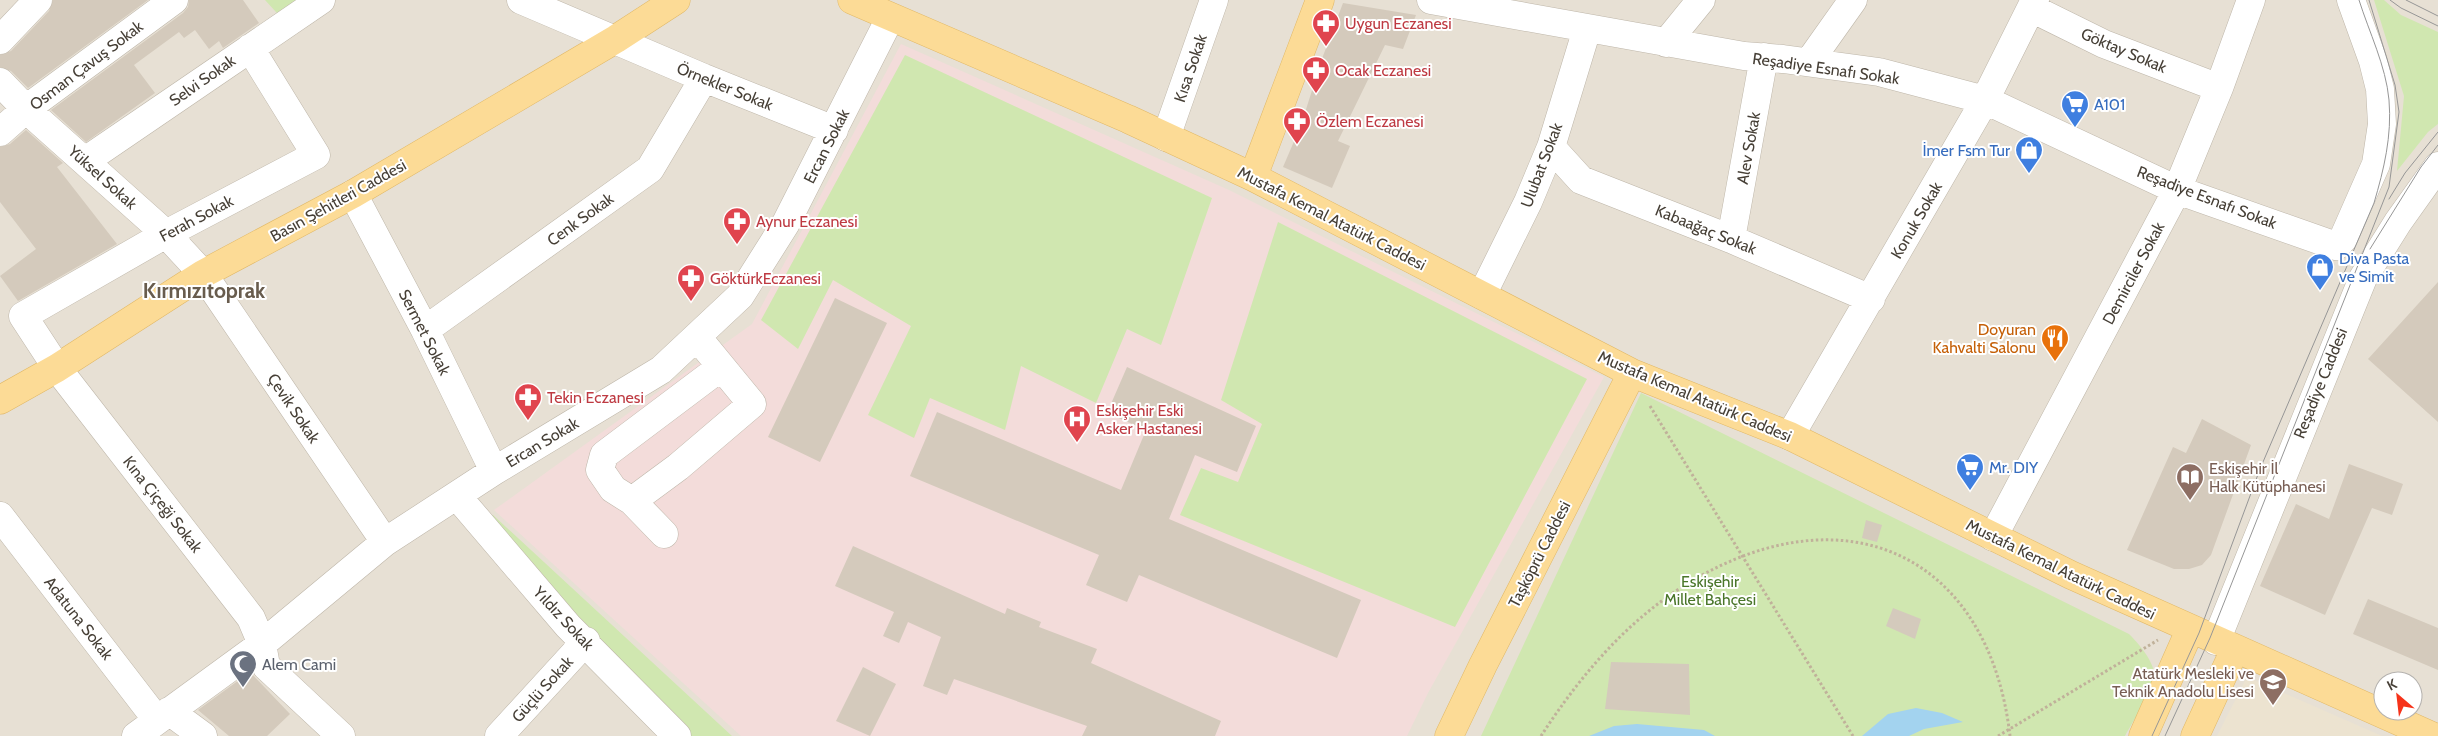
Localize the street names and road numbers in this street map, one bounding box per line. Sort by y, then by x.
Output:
street label: Osman Çavuş Sokak [26,16,147,114]
street label: Göktay Sokak [2078,24,2170,77]
street label: Kısa Sokak [1170,31,1211,105]
street label: Reşadiye Esnafı Sokak [1751,49,1901,88]
street label: Selvi Sokak [166,50,240,110]
street label: Örnekler Sokak [674,59,777,115]
street label: Ercan Sokak [800,105,854,187]
street label: Alev Sokak [1733,110,1764,186]
street label: Ulubat Sokak [1517,119,1567,210]
street label: Yüksel Sokak [64,141,142,214]
street label: Basın Şehitleri Caddesi [267,155,409,246]
street label: Reşadiye Esnafı Sokak [2134,162,2280,233]
street label: Mustafa Kemal Atatürk Caddesi [1235,163,1429,274]
street label: Konuk Sokak [1887,178,1946,262]
street label: Cenk Sokak [543,188,618,250]
street label: Ferah Sokak [156,191,237,246]
street label: Kabaağaç Sokak [1652,201,1760,259]
street label: Demirciler Sokak [2098,218,2169,328]
street label: Sermet Sokak [395,286,455,379]
street label: Reşadiye Caddesi [2290,325,2351,441]
street label: Mustafa Kemal Atatürk Caddesi [1595,347,1794,446]
street label: Çevik Sokak [263,370,324,447]
street label: Ercan Sokak [503,413,583,471]
street label: Kına Çiçeği Sokak [119,452,207,557]
street label: Taşköprü Caddesi [1504,498,1574,611]
street label: Mustafa Kemal Atatürk Caddesi [1963,515,2159,624]
street label: Adatuna Sokak [40,573,117,664]
street label: Yıldız Sokak [529,582,599,655]
street label: Güçlü Sokak [508,652,577,726]

